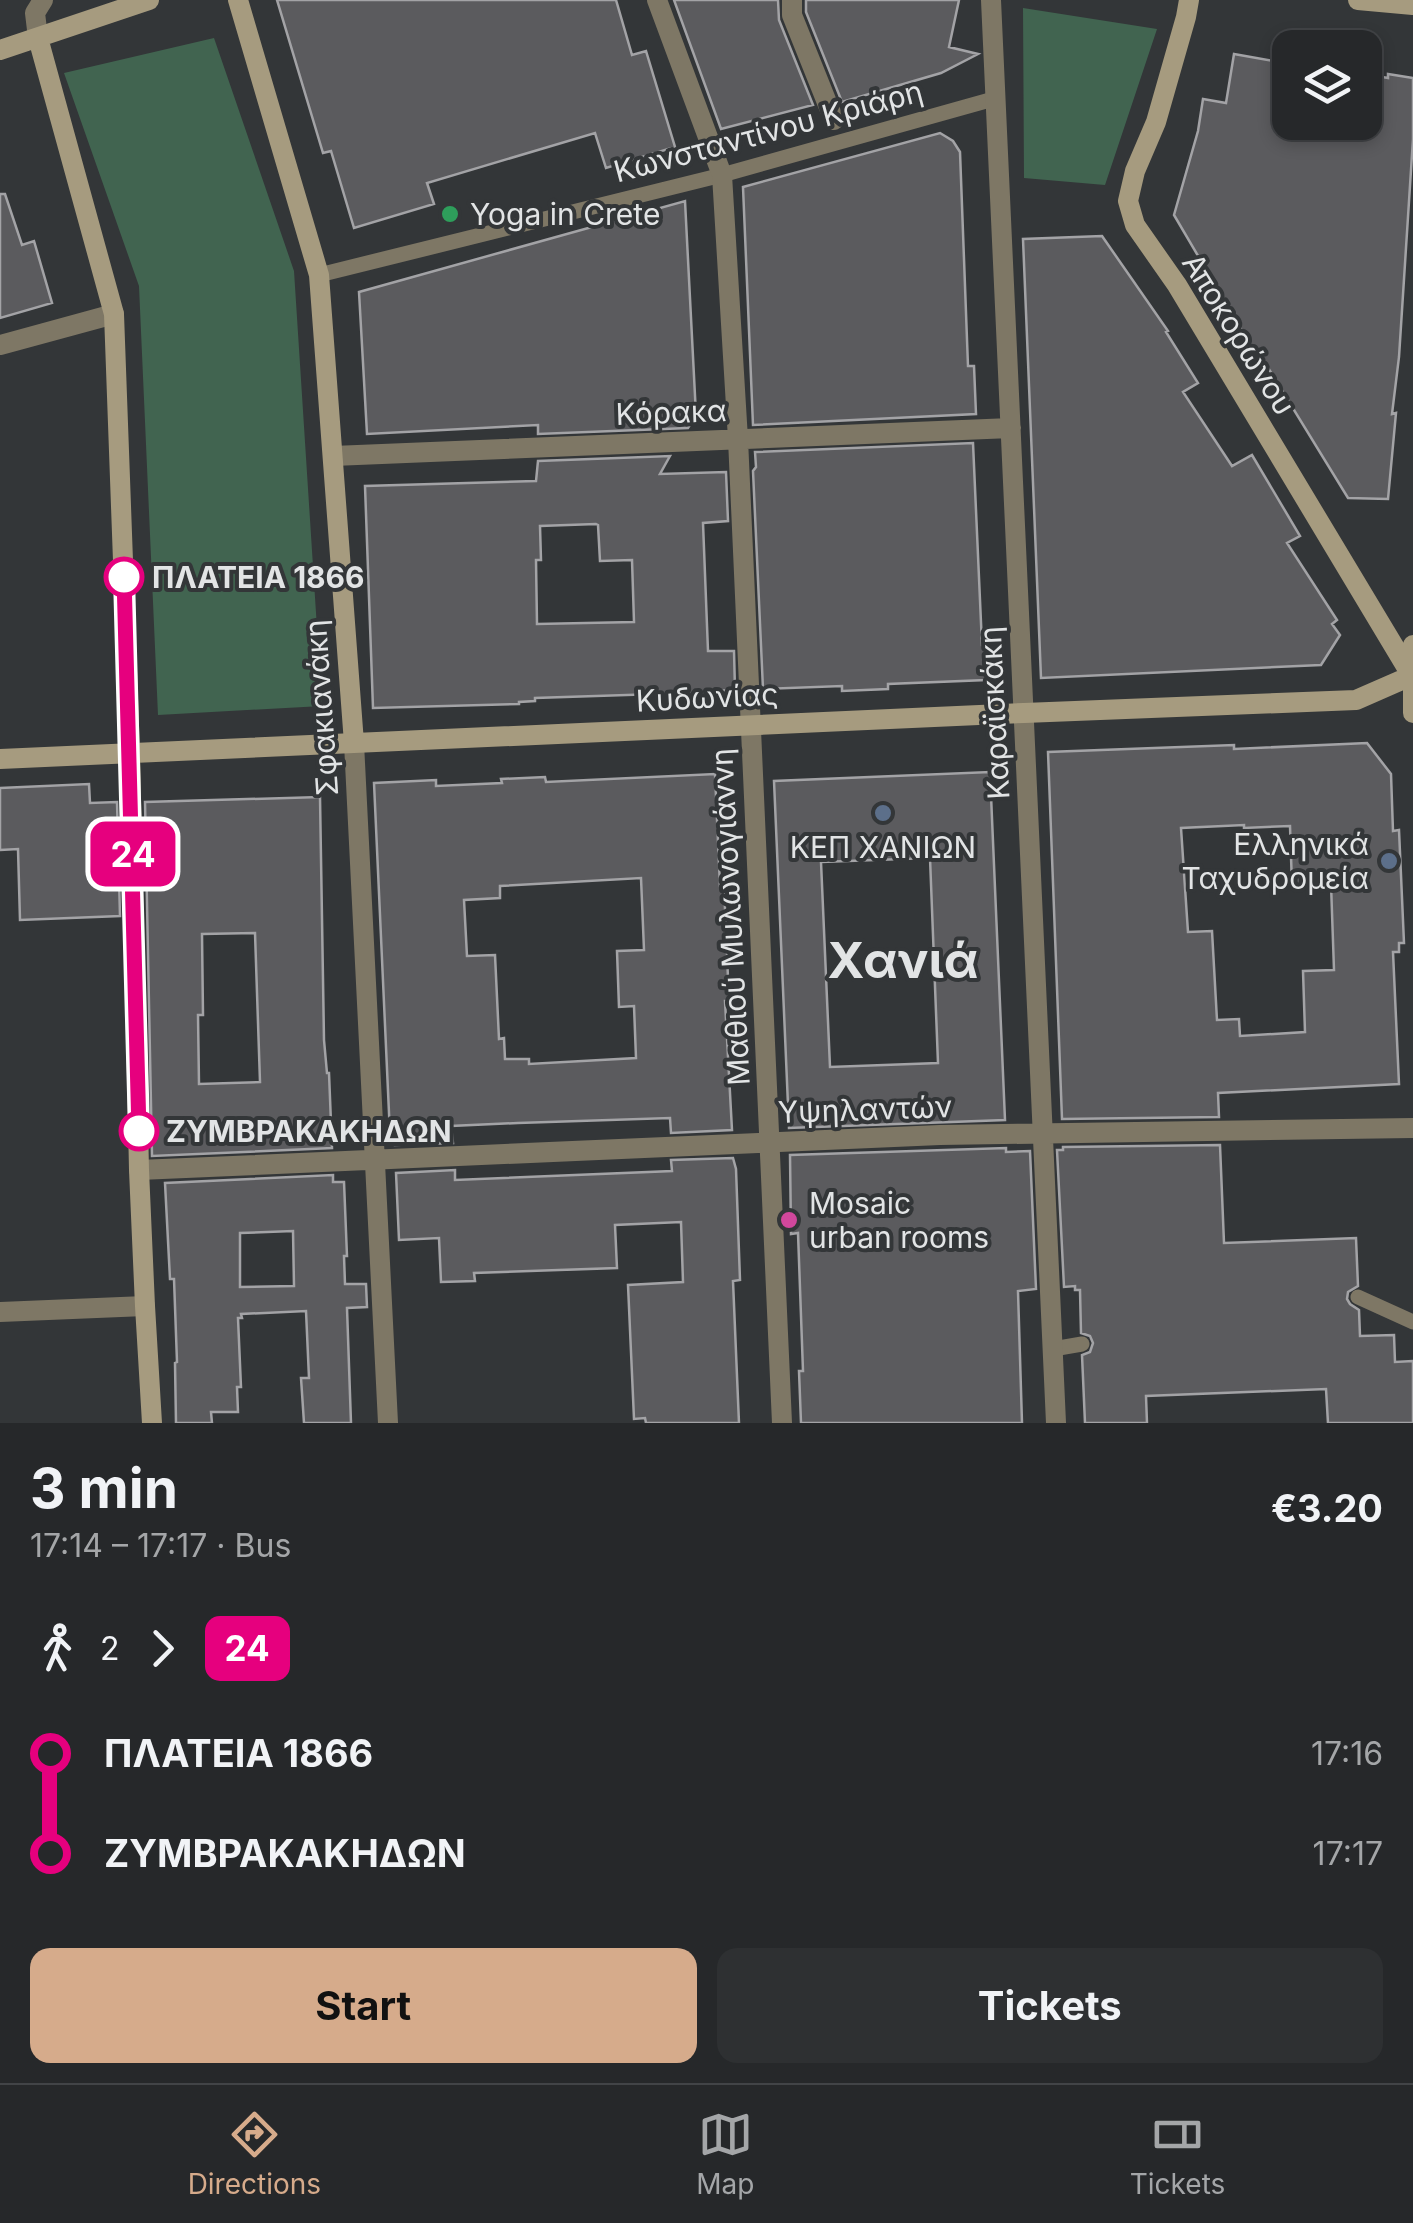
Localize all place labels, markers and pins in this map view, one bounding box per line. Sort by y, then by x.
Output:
place label: Yoga in Crete [470,196,660,232]
marker: Yoga in Crete [439,203,461,225]
marker: ΠΛΑΤΕΙΑ 1866 [105,558,143,596]
place label: ΠΛΑΤΕΙΑ 1866 [152,559,365,595]
marker: ΚΕΠ ΧΑΝΙΩΝ [872,802,894,824]
place label: Ελληνικά Ταχυδρομεία [1182,826,1369,896]
place label: ΚΕΠ ΧΑΝΙΩΝ [790,829,976,865]
marker: Ελληνικά Ταχυδρομεία [1378,850,1400,872]
marker: ΖΥΜΒΡΑΚΑΚΗΔΩΝ [120,1112,158,1150]
place label: ΖΥΜΒΡΑΚΑΚΗΔΩΝ [166,1113,452,1149]
place label: Mosaic urban rooms [809,1185,989,1255]
marker: Mosaic urban rooms [778,1209,800,1231]

